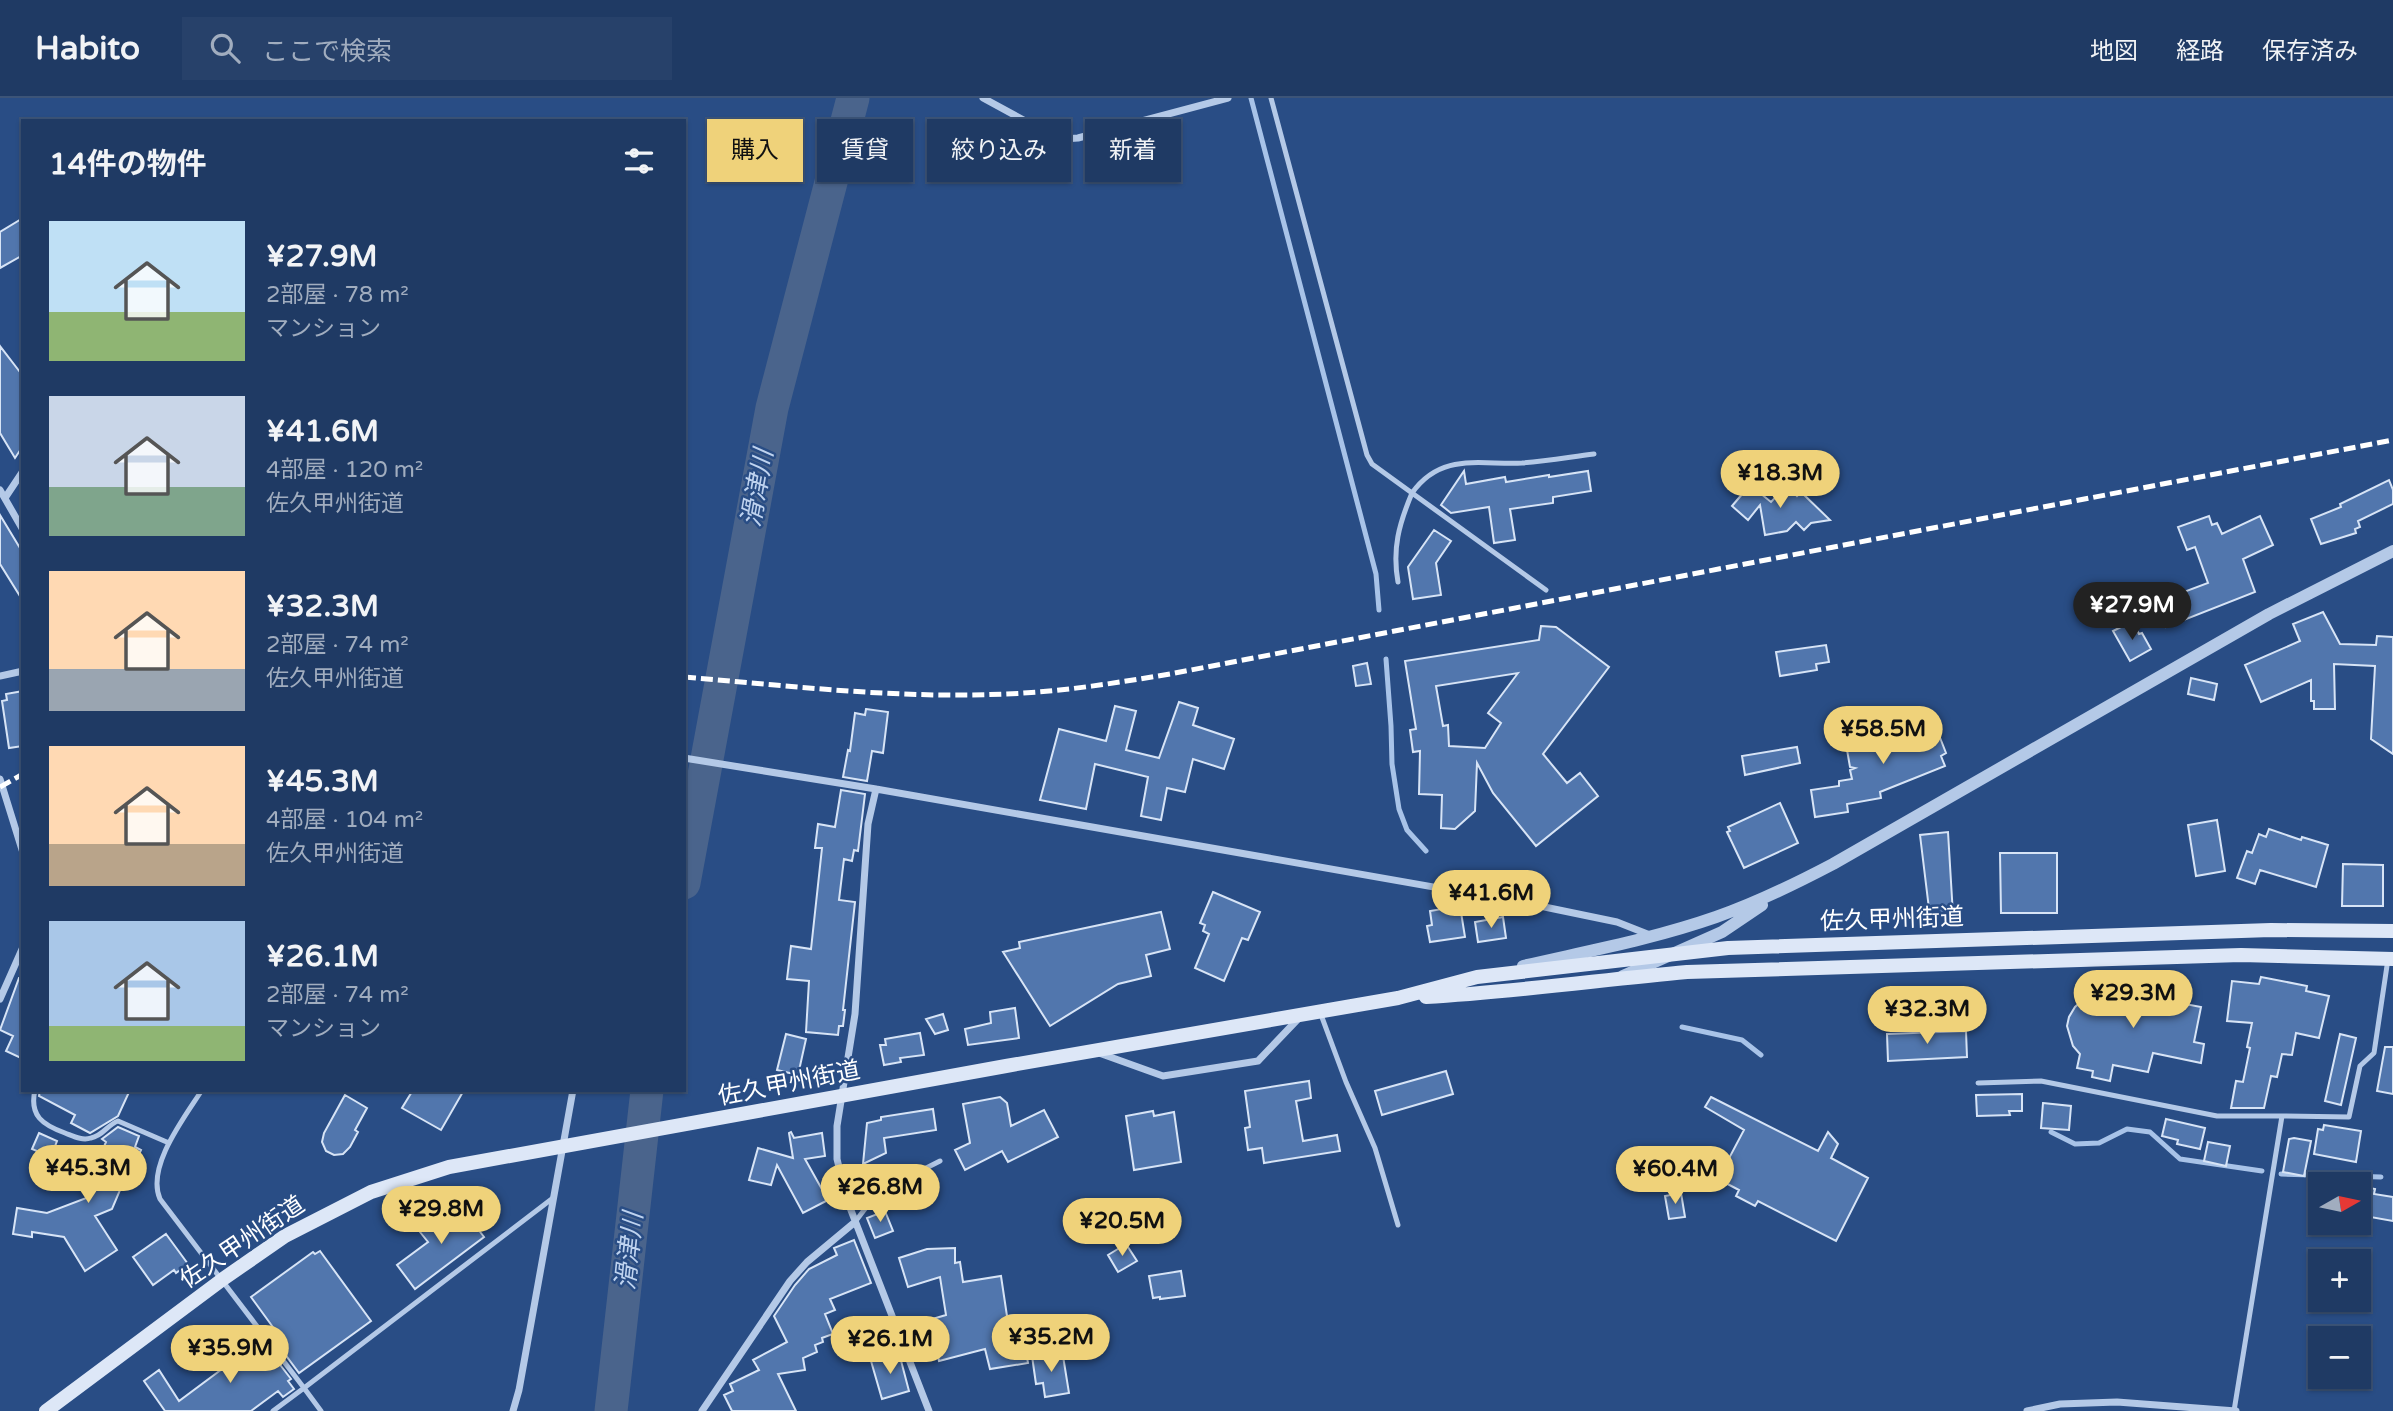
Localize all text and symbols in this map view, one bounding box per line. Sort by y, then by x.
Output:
search box [182,17,672,80]
text: Habito [35,29,140,68]
icon: search [206,29,244,67]
text: ここで検索 [262,36,392,67]
text: 地図 [2090,37,2138,66]
text: 経路 [2176,37,2224,66]
text: 保存済み [2262,37,2358,66]
chip: 購入 [707,119,803,182]
chip: 賃貸 [817,119,913,182]
chip: 絞り込み [927,119,1071,182]
chip: 新着 [1085,119,1181,182]
icon: filters [620,142,658,180]
text: 14件の物件 [49,146,207,183]
text: ¥27.9M [266,238,378,275]
icon: home [105,249,189,333]
text: 2部屋 · 78 m² [266,281,409,309]
text: マンション [266,315,381,343]
text: ¥41.6M [266,413,379,450]
icon: home [105,424,189,508]
water label: 滑津川 [735,444,780,529]
pin: ¥18.3M [1723,450,1837,510]
text: 4部屋 · 120 m² [266,456,423,484]
text: ¥18.3M [1737,459,1823,487]
text: 佐久甲州街道 [266,490,404,518]
pin: ¥27.9M [2075,582,2189,642]
text: ¥32.3M [266,588,379,625]
text: ¥27.9M [2089,591,2175,619]
icon: home [105,599,189,683]
text: 2部屋 · 74 m² [266,631,409,659]
text: 佐久甲州街道 [266,665,404,693]
pin: ¥58.5M [1826,706,1940,766]
text: ¥58.5M [1840,715,1926,743]
text: ¥45.3M [266,763,379,800]
icon: home [105,774,189,858]
text: 4部屋 · 104 m² [266,806,423,834]
text: 佐久甲州街道 [266,840,404,868]
pin: ¥41.6M [1434,870,1548,930]
text: ¥41.6M [1448,879,1534,907]
street label: 佐久甲州街道 [1820,902,1964,937]
text: ¥26.1M [266,938,379,975]
icon: home [105,949,189,1033]
pin: ¥29.3M [2076,970,2190,1030]
text: ¥29.3M [2090,979,2176,1007]
text: 2部屋 · 74 m² [266,981,409,1009]
pin: ¥32.3M [1870,986,1984,1046]
text: ¥32.3M [1884,995,1970,1023]
text: マンション [266,1015,381,1043]
street label: 佐久甲州街道 [716,1056,863,1111]
pin: ¥45.3M [31,1146,145,1205]
pin: ¥60.4M [1618,1146,1732,1206]
text: ¥45.3M [45,1154,131,1182]
text: ¥60.4M [1632,1155,1718,1183]
pin: ¥26.8M [823,1164,937,1224]
north arrow [2308,1172,2371,1236]
map controls [2308,1172,2371,1389]
text: ¥26.8M [837,1173,923,1201]
pin: ¥29.8M [384,1186,498,1246]
street label: 佐久甲州街道 [174,1190,310,1295]
text: ¥29.8M [398,1195,484,1223]
pin: ¥20.5M [1065,1198,1179,1258]
text: ¥20.5M [1079,1207,1165,1235]
water label: 滑津川 [610,1208,649,1291]
button: + [2308,1249,2371,1312]
pin: ¥35.2M [994,1314,1108,1374]
pin: ¥26.1M [833,1316,947,1376]
text: ¥35.2M [1008,1323,1094,1351]
text: ¥26.1M [847,1325,933,1353]
pin: ¥35.9M [173,1326,287,1385]
button: − [2308,1326,2371,1389]
text: ¥35.9M [187,1334,273,1362]

